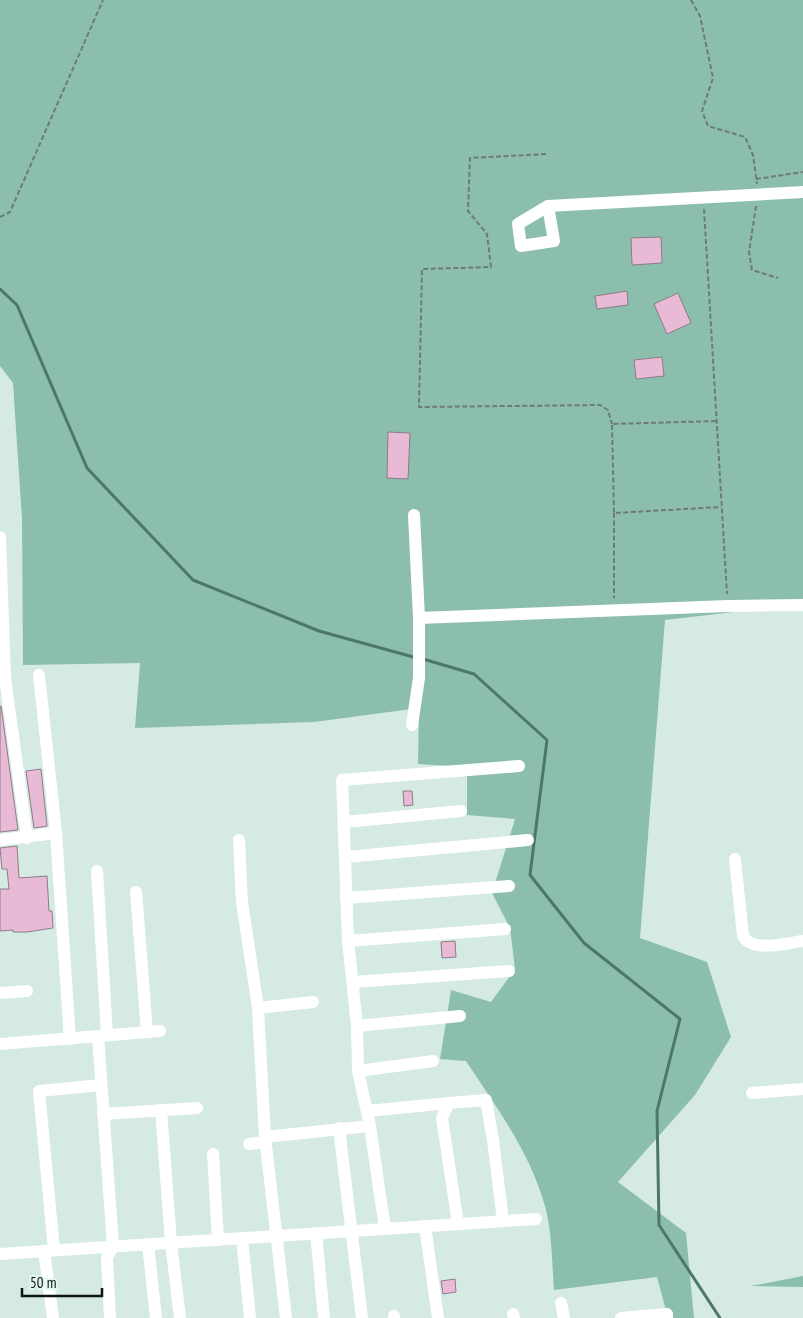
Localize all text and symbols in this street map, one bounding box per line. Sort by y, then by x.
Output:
scale bar [22,1266,102,1298]
text: 50 m [30,1273,56,1292]

